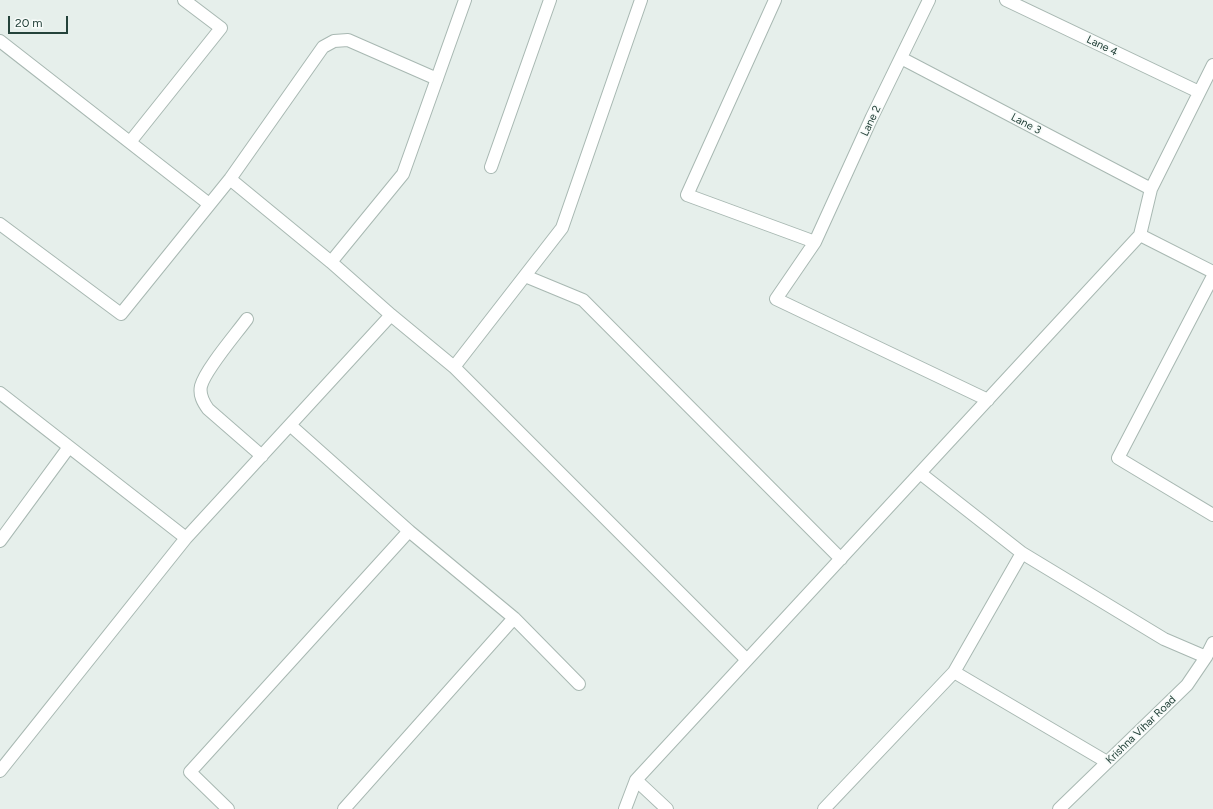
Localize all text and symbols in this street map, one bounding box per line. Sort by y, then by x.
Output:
scale bar [10,8,70,34]
text: 20 m [15,16,43,30]
street label: Lane 4 [1084,33,1120,59]
street label: Lane 2 [858,104,884,138]
street label: Lane 3 [1009,111,1043,137]
street label: Krishna Vihar Road [1103,693,1179,767]

